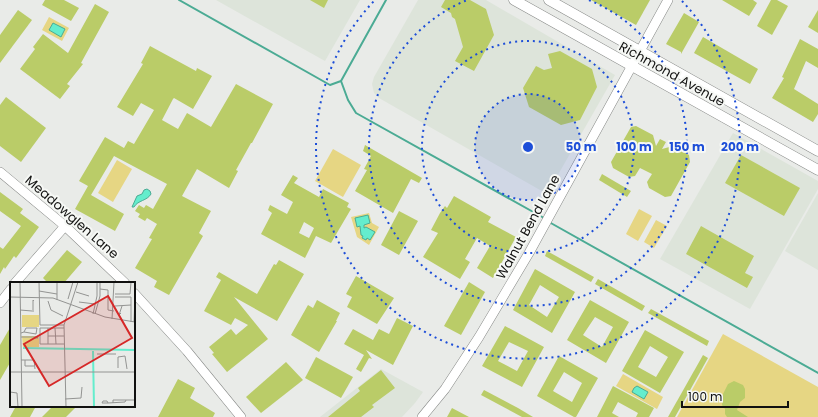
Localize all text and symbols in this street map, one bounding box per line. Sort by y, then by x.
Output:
street label: Richmond Avenue [616,37,728,111]
text: 50 m [566,138,597,155]
text: 100 m [616,138,652,155]
text: 150 m [669,138,705,155]
text: 200 m [721,138,759,155]
centre of rings [521,140,535,154]
street label: Meadowglen Lane [21,171,123,263]
street label: Walnut Bend Lane [491,171,565,283]
inset map [10,282,135,407]
scale bar [682,383,788,409]
text: 100 m [688,388,722,405]

